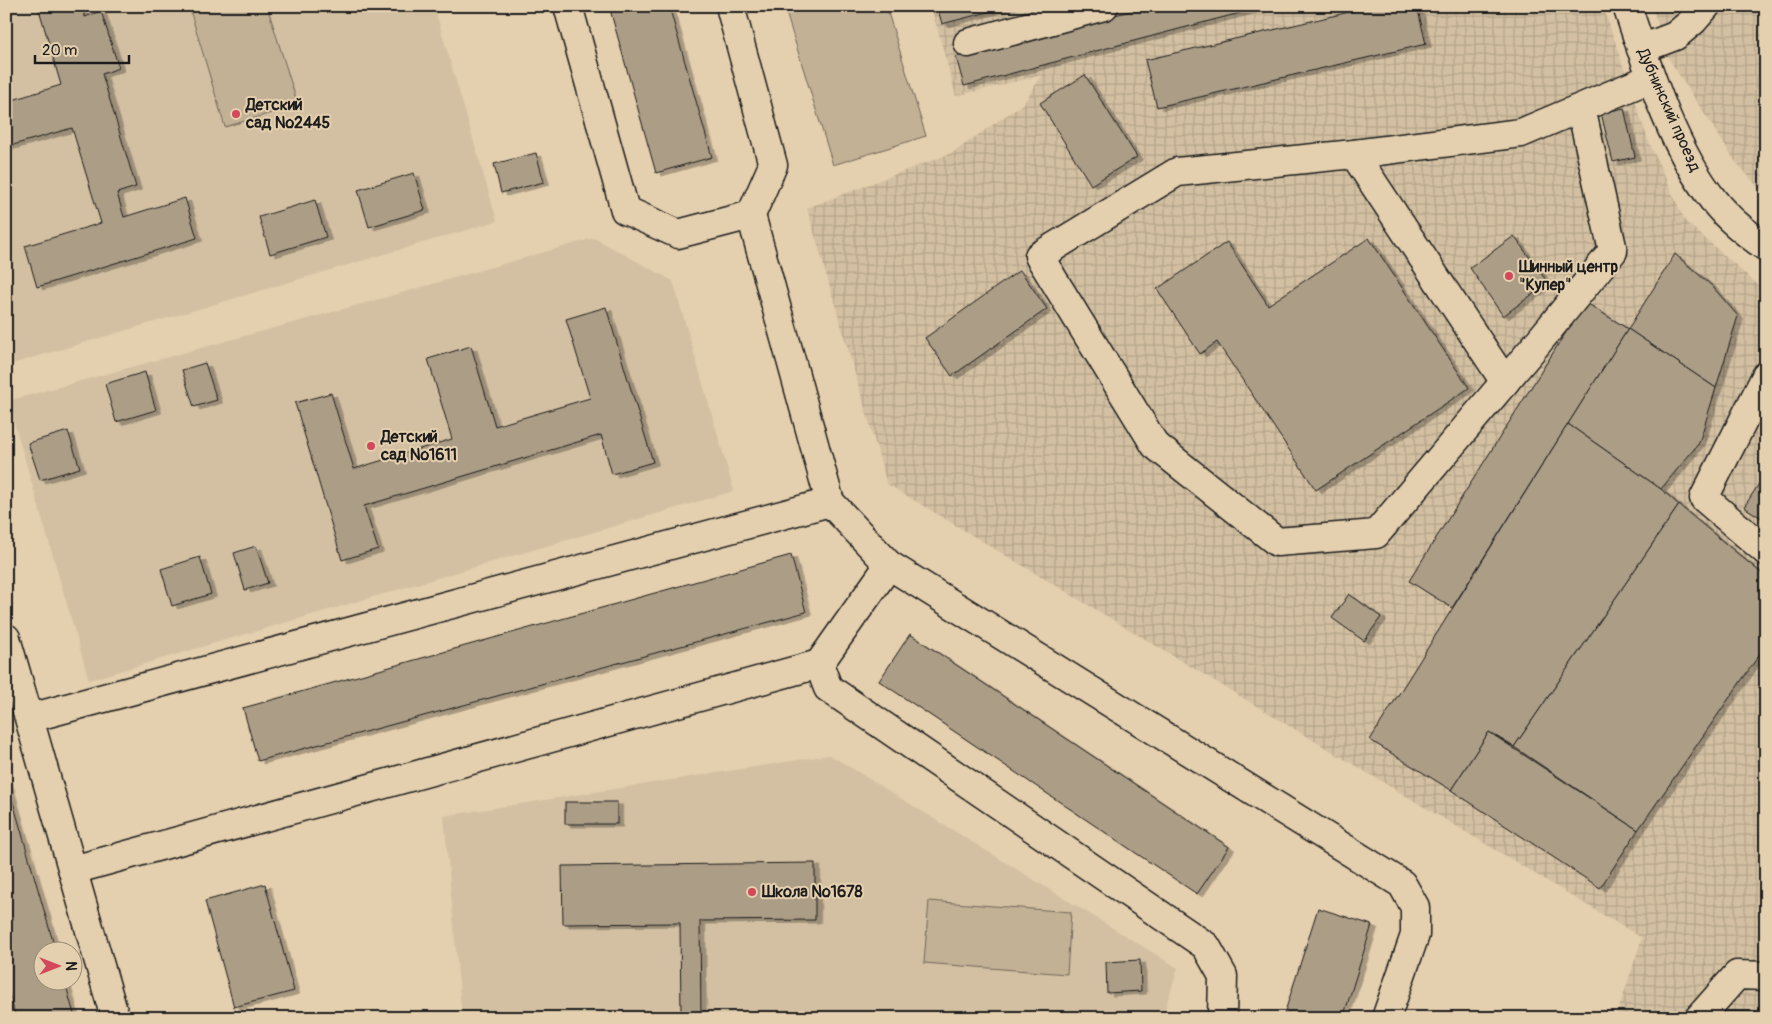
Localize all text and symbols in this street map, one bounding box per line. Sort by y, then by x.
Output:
scale bar [35,32,129,64]
text: 20 m [42,41,77,60]
street label: Дубнинский проезд [1632,44,1705,175]
place label: Детский сад №2445 [245,95,331,133]
marker: Детский сад №2445 [230,108,242,120]
place label: Шинный центр "Купер" [1518,257,1619,295]
marker: Шинный центр "Купер" [1503,270,1515,282]
place label: Детский сад №1611 [380,427,457,465]
marker: Детский сад №1611 [365,440,377,452]
place label: Школа №1678 [761,882,863,902]
marker: Школа №1678 [746,886,758,898]
north arrow [32,942,82,992]
text: N [62,961,79,971]

